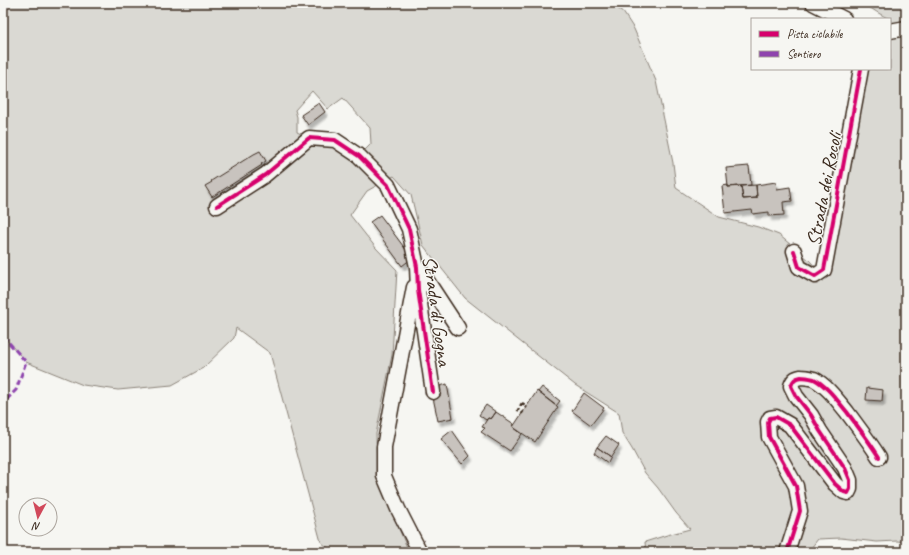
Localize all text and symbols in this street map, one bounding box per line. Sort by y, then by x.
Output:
legend [751,18,891,70]
text: Pista ciclabile [787,26,843,42]
text: Sentiero [787,46,821,62]
street label: Strada dei Rocoli [801,128,848,248]
street label: Strada di Gogna [417,254,457,370]
north arrow [18,497,58,537]
text: N [30,519,41,534]

